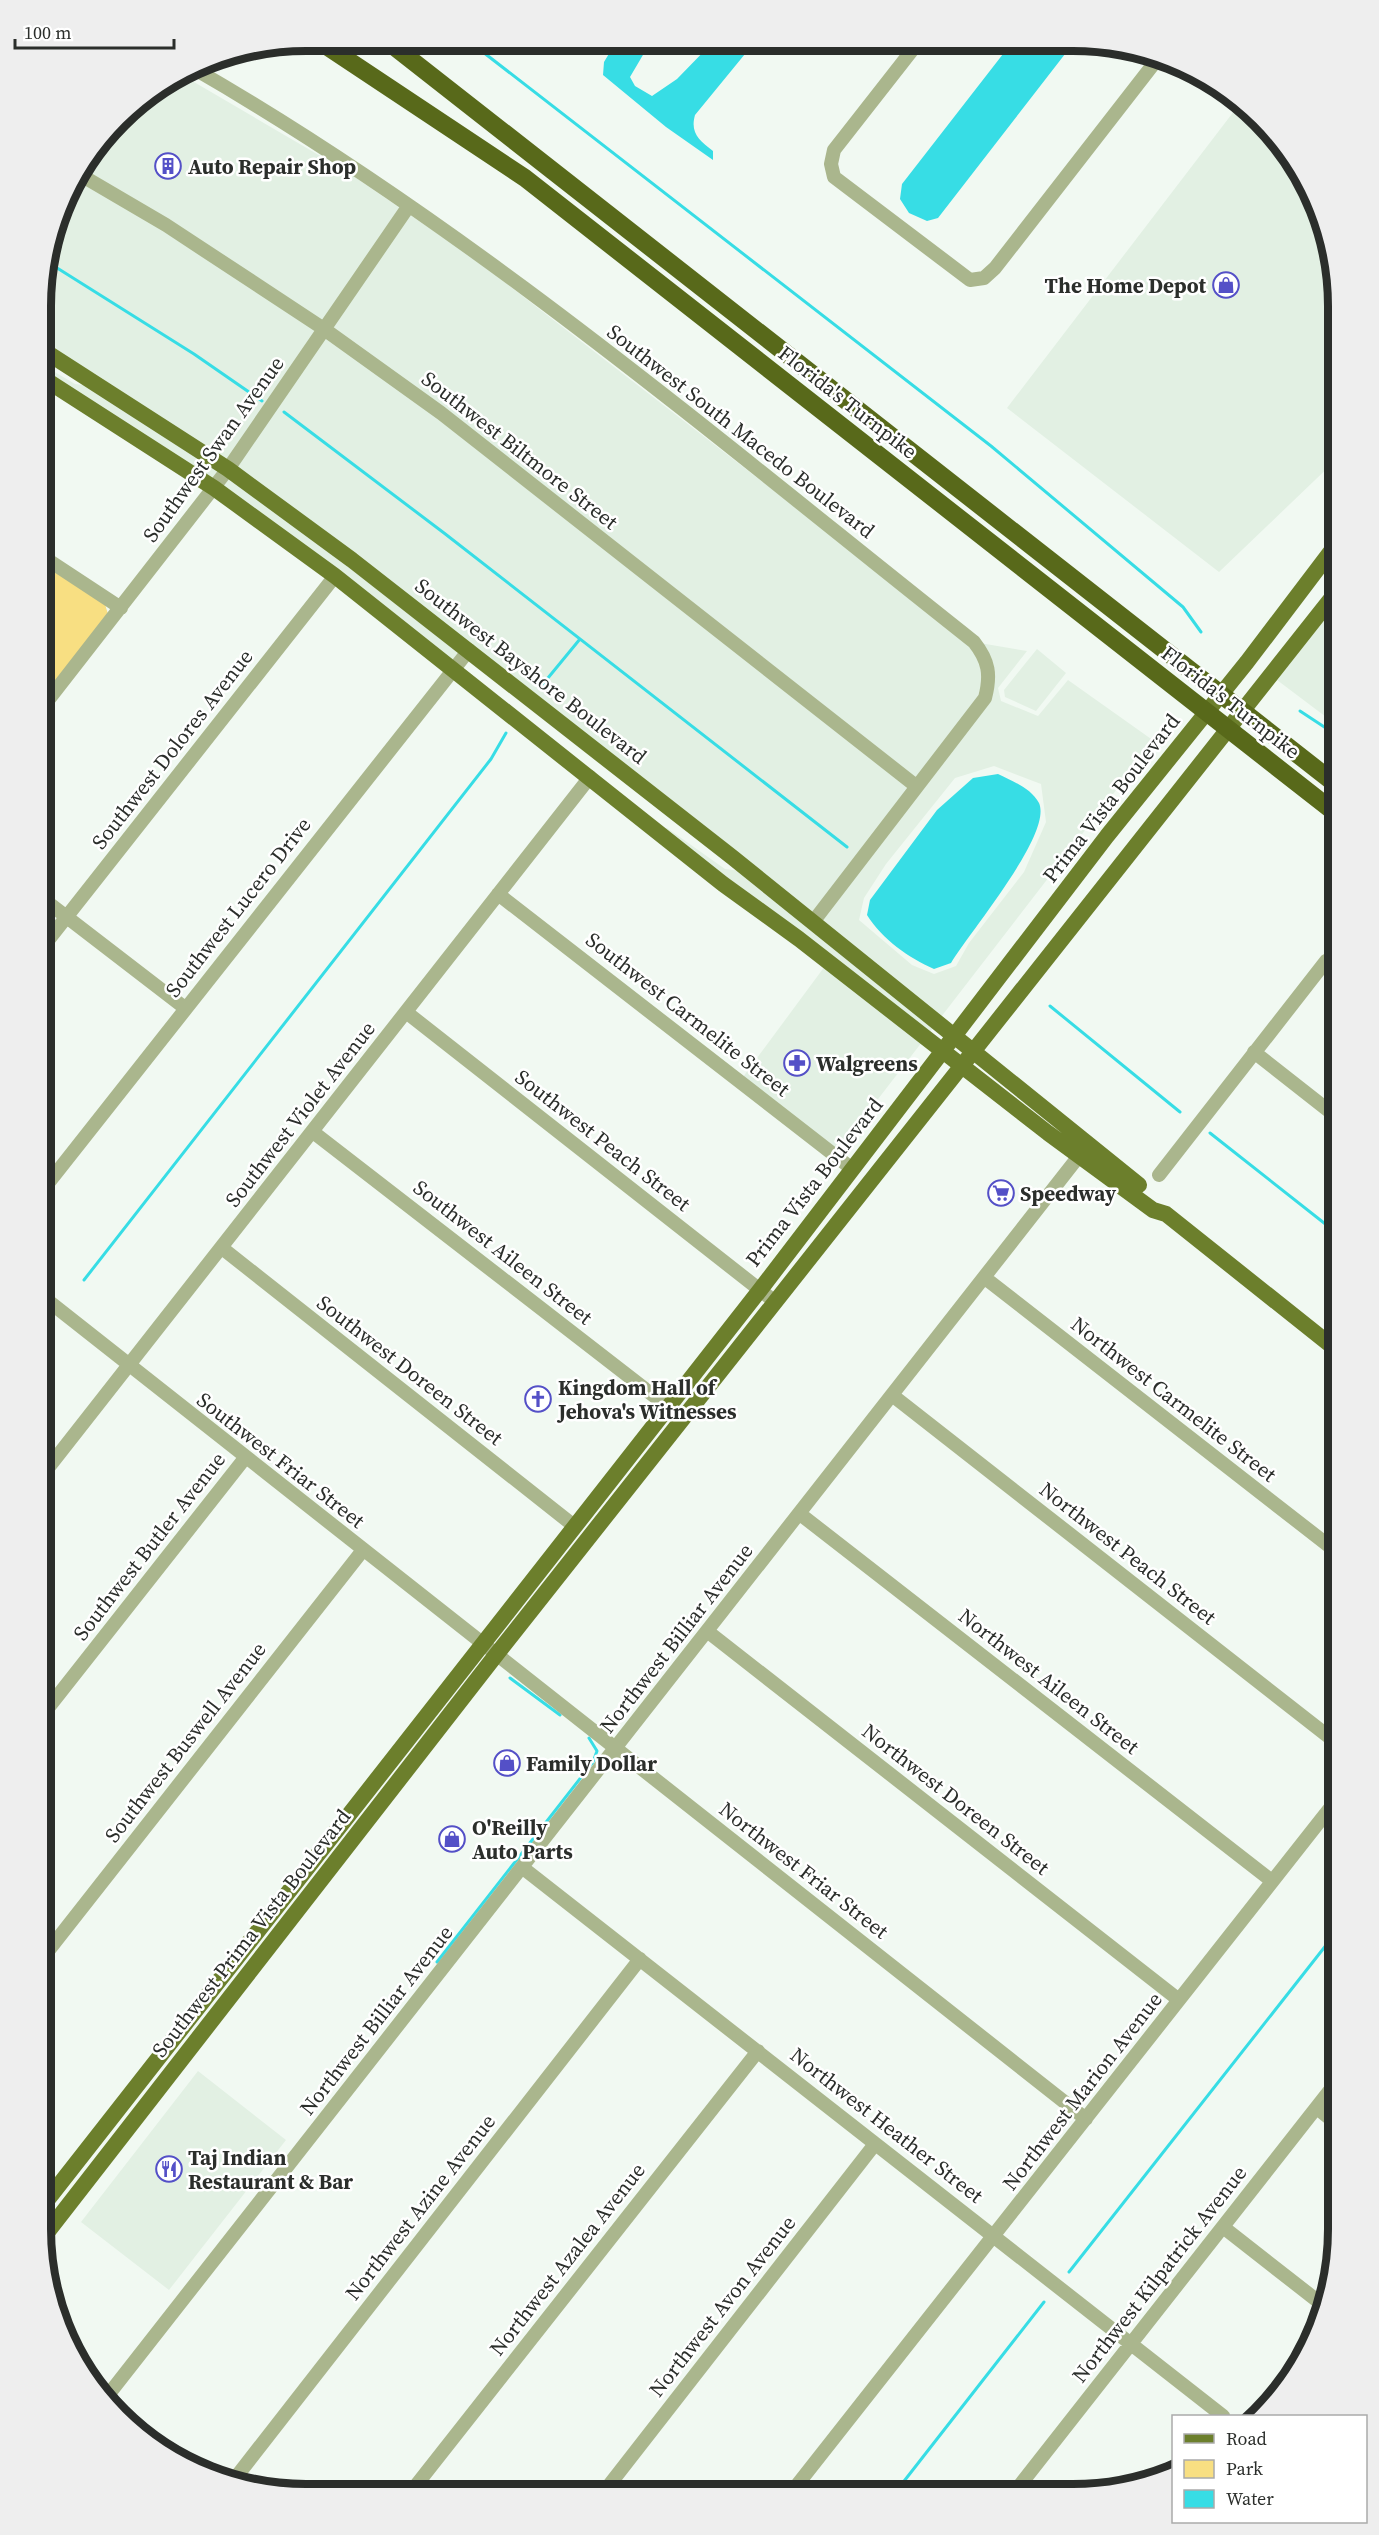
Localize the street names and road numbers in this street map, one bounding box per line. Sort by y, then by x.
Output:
street label: Southwest South Macedo Boulevard [601,317,881,545]
street label: Florida's Turnpike [772,339,924,465]
street label: Southwest Swan Avenue [136,350,290,548]
street label: Southwest Biltmore Street [416,364,624,536]
street label: Southwest Bayshore Boulevard [409,571,653,771]
street label: Florida's Turnpike [1155,639,1307,765]
street label: Southwest Dolores Avenue [85,643,259,855]
street label: Prima Vista Boulevard [1036,707,1186,889]
street label: Southwest Lucero Drive [159,811,317,1003]
street label: Southwest Carmelite Street [580,925,796,1103]
street label: Southwest Violet Avenue [218,1015,382,1213]
street label: Southwest Peach Street [509,1062,697,1218]
street label: Prima Vista Boulevard [739,1091,889,1273]
street label: Southwest Aileen Street [407,1173,599,1331]
street label: Southwest Doreen Street [311,1288,509,1452]
street label: Northwest Carmelite Street [1065,1310,1283,1489]
street label: Southwest Friar Street [191,1385,371,1535]
street label: Southwest Butler Avenue [66,1446,232,1646]
street label: Northwest Peach Street [1034,1475,1223,1631]
street label: Northwest Billiar Avenue [593,1537,759,1739]
street label: Northwest Aileen Street [953,1601,1145,1761]
street label: Southwest Buswell Avenue [98,1636,272,1848]
street label: Northwest Doreen Street [856,1717,1056,1881]
street label: Northwest Friar Street [713,1795,895,1945]
street label: Southwest Prima Vista Boulevard [145,1803,357,2063]
street label: Northwest Billiar Avenue [293,1919,459,2121]
street label: Northwest Marion Avenue [995,1986,1169,2196]
street label: Northwest Heather Street [784,2040,990,2210]
street label: Northwest Azine Avenue [338,2108,502,2306]
street label: Northwest Azalea Avenue [482,2157,652,2361]
street label: Northwest Kilpatrick Avenue [1065,2159,1253,2389]
street label: Northwest Avon Avenue [642,2209,802,2403]

